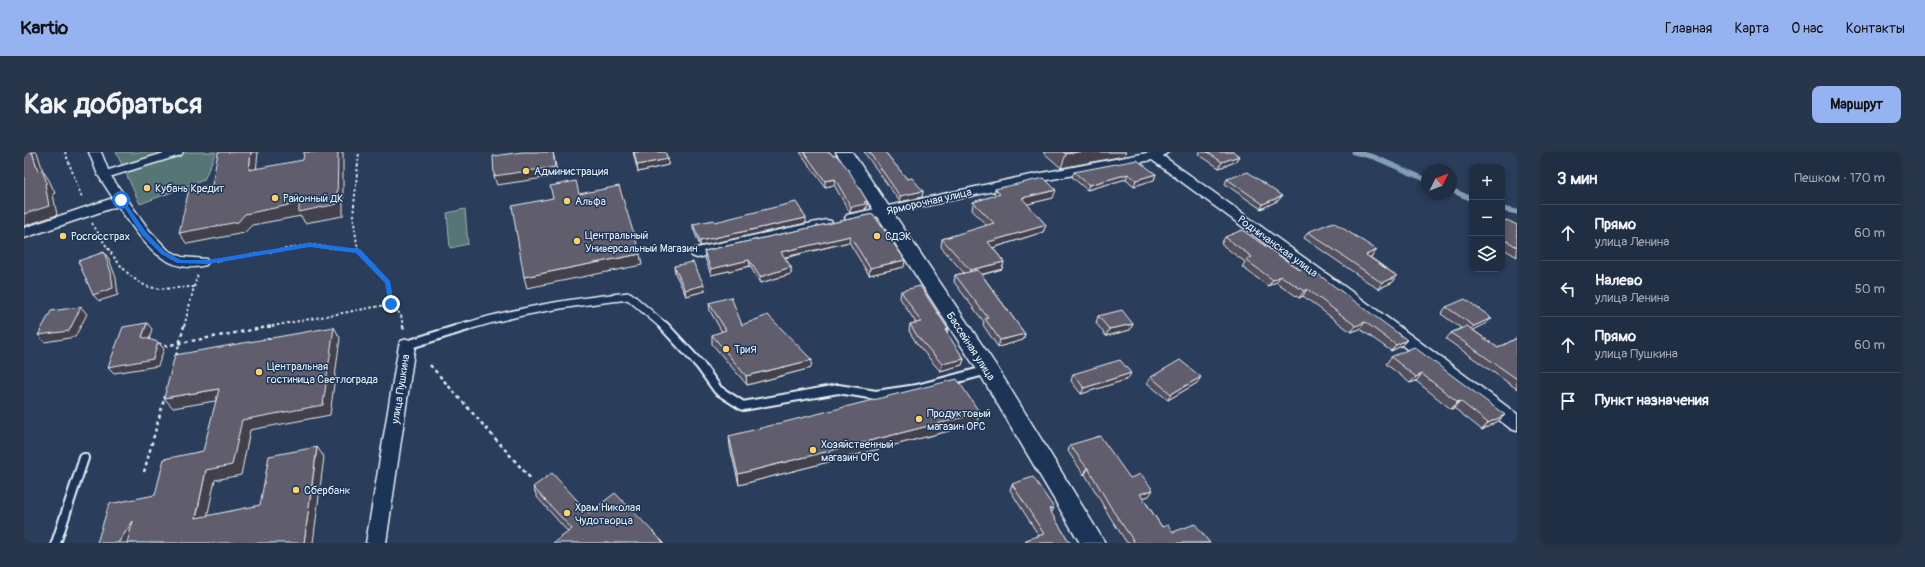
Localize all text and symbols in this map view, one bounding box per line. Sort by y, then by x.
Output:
text: Kartio [20,16,68,40]
text: Главная [1665,20,1712,37]
text: Карта [1734,20,1769,37]
text: О нас [1791,20,1824,37]
text: Контакты [1846,20,1905,37]
button: Маршрут [1812,86,1901,123]
text: Как добраться [24,87,202,122]
north arrow [1421,164,1457,200]
map controls [1469,164,1505,272]
button: + [1469,164,1505,200]
place label: Администрация [534,165,608,178]
marker: Администрация [521,166,531,176]
text: 3 мин [1557,168,1597,189]
text: Пешком · 170 m [1794,170,1885,186]
place label: Кубань Кредит [155,182,225,195]
marker: Кубань Кредит [142,183,152,193]
street label: Ярморочная улица [885,185,973,218]
route start [112,191,130,209]
place label: Районный ДК [283,192,343,205]
marker: Районный ДК [270,193,280,203]
place label: Альфа [575,195,606,208]
marker: Альфа [562,196,572,206]
button: − [1469,200,1505,236]
street label: Родничанская улица [1235,213,1320,280]
text: Прямо [1595,215,1636,234]
icon: ahead [1557,222,1579,244]
text: 60 m [1854,225,1885,241]
place label: Центральный Универсальный Магазин [585,229,697,255]
place label: Росгосстрах [71,230,130,243]
place label: СДЭК [885,230,911,243]
marker: Росгосстрах [58,231,68,241]
marker: СДЭК [872,231,882,241]
text: улица Ленина [1595,234,1669,250]
marker: Центральный Универсальный Магазин [572,236,582,246]
button: layers [1469,236,1505,272]
text: Налево [1595,271,1642,290]
icon: left [1557,278,1579,300]
text: 50 m [1855,281,1885,297]
text: улица Ленина [1595,290,1669,306]
route end [382,295,400,313]
street label: Бассейная улица [944,310,998,383]
text: Прямо [1595,327,1636,346]
icon: ahead [1557,334,1579,356]
text: 60 m [1854,337,1885,353]
place label: ТриЯ [734,343,757,356]
marker: ТриЯ [721,344,731,354]
text: улица Пушкина [1595,346,1678,362]
street label: улица Пушкина [388,353,412,426]
place label: Центральная гостиница Светлограда [267,360,378,386]
marker: Центральная гостиница Светлограда [254,367,264,377]
icon: arrive [1557,390,1579,412]
text: Пункт назначения [1595,391,1709,410]
place label: Продуктовый магазин ОРС [927,407,991,433]
marker: Продуктовый магазин ОРС [914,414,924,424]
place label: Хозяйственный магазин ОРС [821,438,894,464]
marker: Хозяйственный магазин ОРС [808,445,818,455]
place label: Сбербанк [304,484,351,497]
marker: Сбербанк [291,485,301,495]
place label: Храм Николая Чудотворца [575,501,640,527]
marker: Храм Николая Чудотворца [562,508,572,518]

